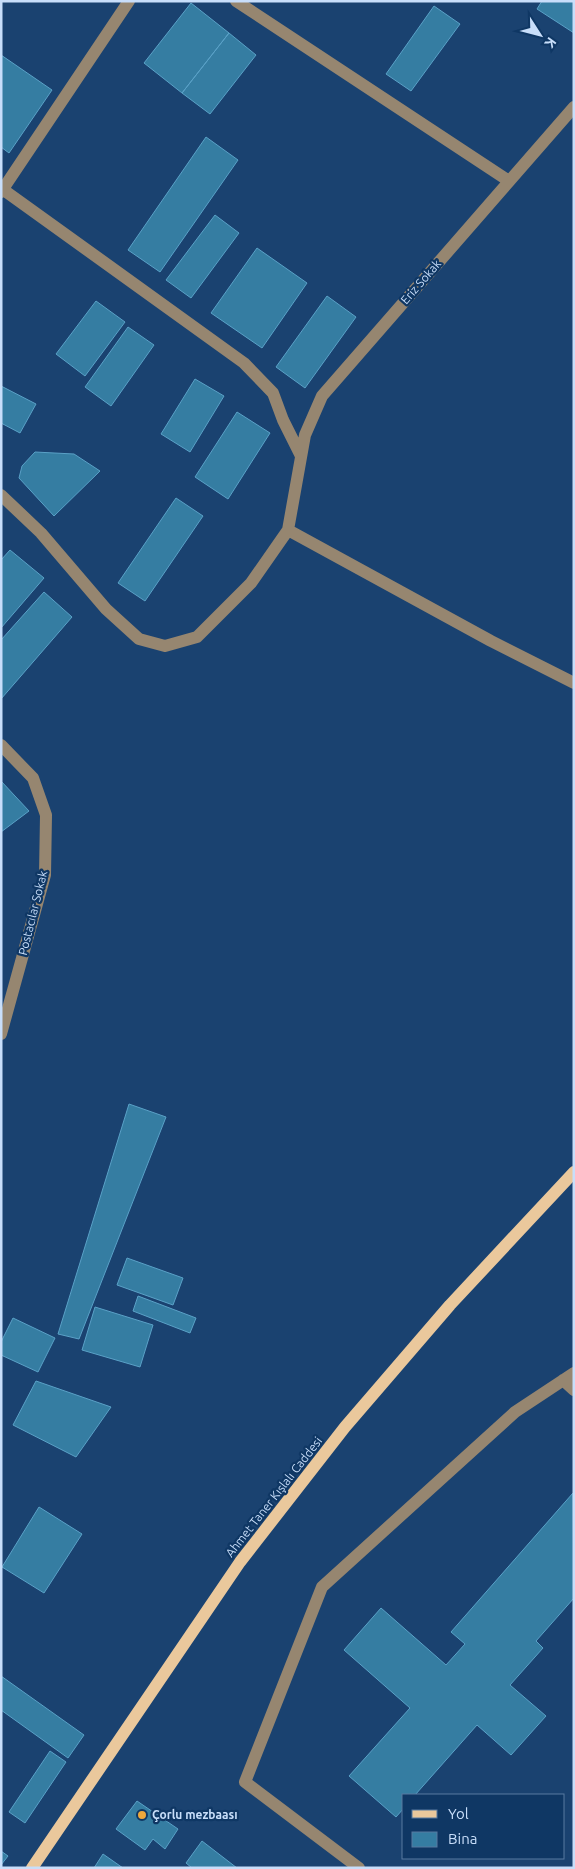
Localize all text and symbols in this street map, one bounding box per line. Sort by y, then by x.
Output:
north arrow [515,10,565,60]
text: K [541,34,560,52]
street label: Eriz Sokak [398,257,443,306]
street label: Postacılar Sokak [16,869,49,957]
street label: Ahmet Taner Kışlalı Caddesi [223,1434,324,1559]
legend [402,1794,565,1859]
text: Yol [448,1805,469,1822]
place label: Çorlu mezbaası [152,1808,238,1823]
marker: Çorlu mezbaası [136,1809,148,1821]
text: Bina [448,1830,477,1847]

